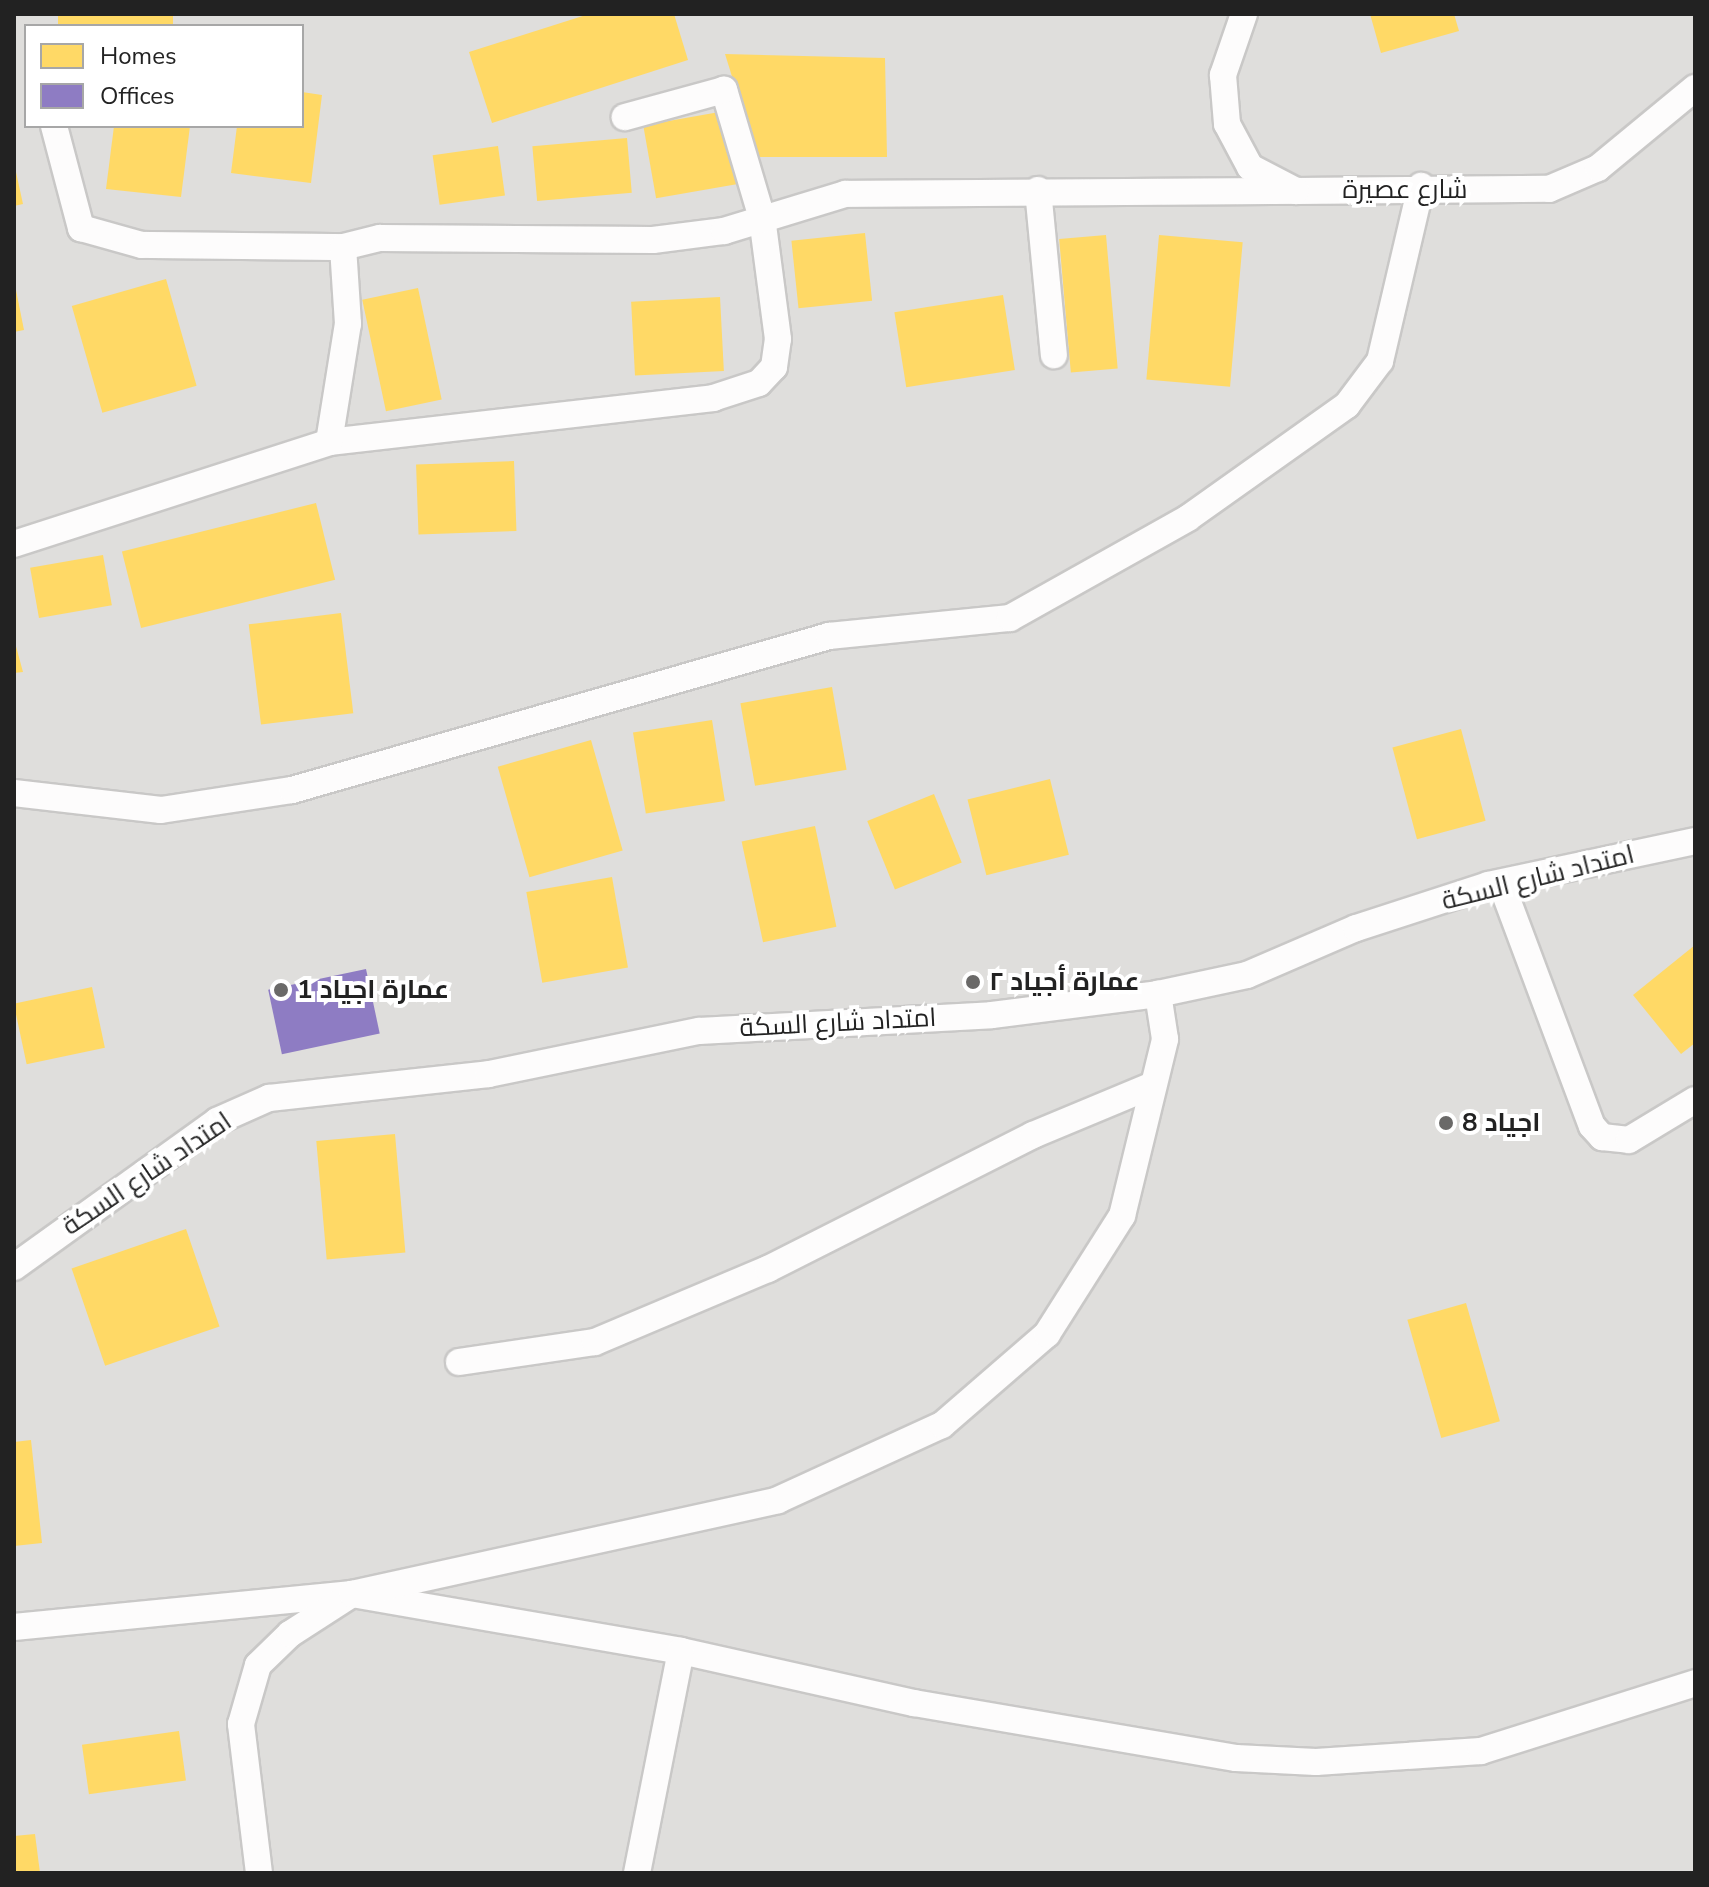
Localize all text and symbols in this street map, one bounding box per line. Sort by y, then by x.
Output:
legend [24,24,304,128]
text: Homes [100,40,176,72]
text: Offices [100,80,175,112]
street label: شارع عصيرة [1342,174,1468,206]
street label: امتداد شارع السكة [1439,839,1637,917]
place label: عمارة أجياد ٢ [989,966,1140,998]
marker: عمارة أجياد ٢ [964,973,982,991]
place label: عمارة اجياد 1 [297,974,449,1006]
marker: عمارة اجياد 1 [272,981,290,999]
street label: امتداد شارع السكة [739,1002,937,1044]
street label: امتداد شارع السكة [57,1106,237,1242]
place label: اجياد 8 [1462,1107,1540,1139]
marker: اجياد 8 [1437,1114,1455,1132]

